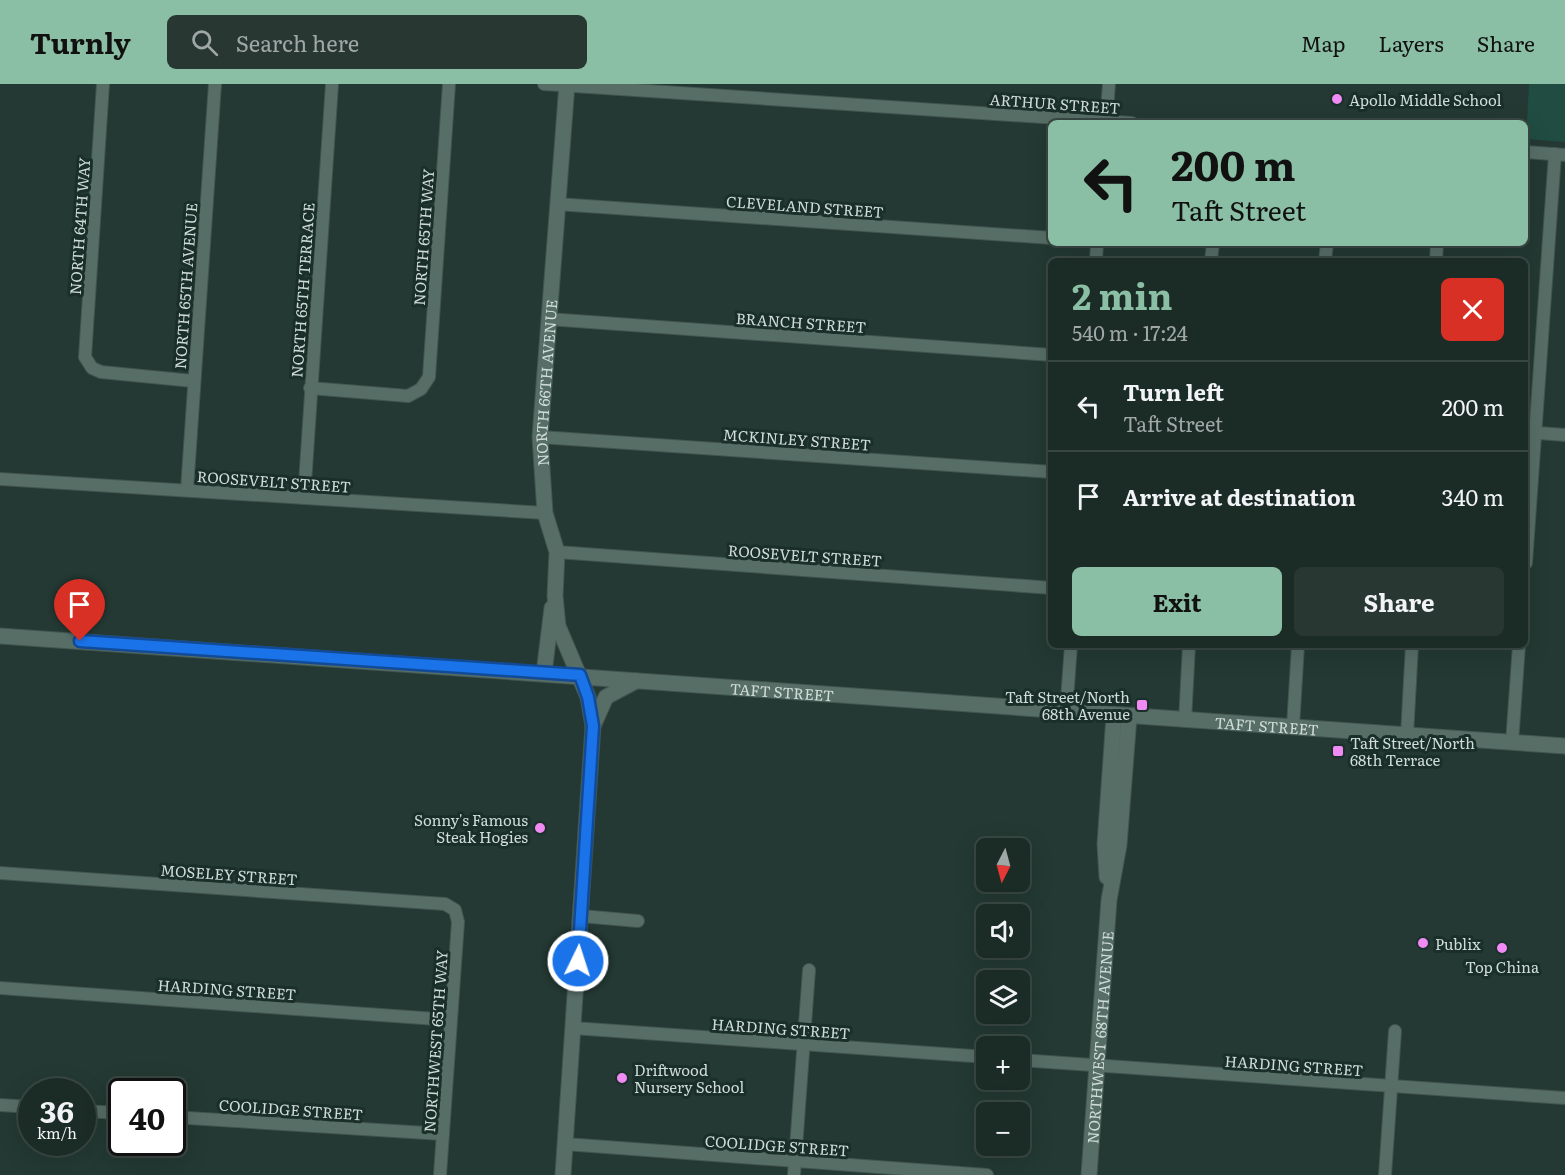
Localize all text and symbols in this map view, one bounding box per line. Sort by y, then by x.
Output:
search box [167,15,587,69]
text: Turnly [30,21,131,63]
icon: search [188,26,221,59]
text: Search here [236,26,359,59]
text: Map [1301,27,1346,58]
text: Layers [1379,27,1444,58]
text: Share [1477,27,1535,58]
street label: ARTHUR STREET [989,87,1121,119]
place label: Apollo Middle School [1349,88,1502,111]
marker: Apollo Middle School [1330,92,1344,106]
text: 200 m [1171,132,1296,194]
icon: left [1072,144,1150,222]
street label: NORTH 64TH WAY [63,156,95,296]
street label: NORTH 65TH WAY [407,167,439,306]
street label: CLEVELAND STREET [725,189,885,223]
text: Taft Street [1171,189,1306,229]
street label: NORTH 65TH AVENUE [168,202,202,370]
street label: NORTH 65TH TERRACE [284,202,320,378]
text: 2 min [1072,268,1173,321]
button: close [1441,278,1504,341]
street label: NORTH 66TH AVENUE [528,299,562,467]
street label: BRANCH STREET [735,306,867,338]
text: 540 m · 17:24 [1072,317,1188,347]
text: Turn left [1123,375,1224,408]
icon: left [1072,390,1105,423]
text: 200 m [1442,390,1504,423]
text: Taft Street [1123,408,1223,438]
street label: MCKINLEY STREET [722,422,872,456]
street label: ROOSEVELT STREET [196,464,352,498]
icon: arrive [1072,480,1105,513]
text: Arrive at destination [1123,480,1356,513]
text: 340 m [1442,480,1504,513]
street label: ROOSEVELT STREET [727,538,883,572]
button: Exit [1072,567,1282,636]
button: Share [1294,567,1504,636]
pin [54,579,105,641]
icon: arrive [63,588,96,621]
street label: TAFT STREET [729,676,835,706]
place label: Taft Street/North 68th Avenue [1005,685,1130,725]
marker: Taft Street/North 68th Avenue [1135,698,1149,712]
street label: TAFT STREET [1214,710,1320,740]
place label: Taft Street/North 68th Terrace [1350,731,1475,771]
marker: Taft Street/North 68th Terrace [1331,744,1345,758]
place label: Sonny's Famous Steak Hogies [414,808,528,848]
marker: Sonny's Famous Steak Hogies [533,821,547,835]
north arrow [976,838,1030,892]
map controls [976,838,1030,1156]
street label: MOSELEY STREET [160,858,298,890]
button: sound [976,904,1030,958]
position arrow [546,929,610,993]
street label: NORTHWEST 68TH AVENUE [1080,930,1118,1145]
place label: Publix [1435,932,1481,955]
marker: Publix [1416,936,1430,950]
marker: Top China [1495,941,1509,955]
street label: NORTHWEST 65TH WAY [417,949,453,1133]
place label: Top China [1465,955,1540,978]
button: layers [976,970,1030,1024]
street label: HARDING STREET [157,973,297,1005]
street label: HARDING STREET [711,1012,851,1044]
button: + [976,1036,1030,1090]
street label: HARDING STREET [1224,1049,1364,1081]
place label: Driftwood Nursery School [634,1058,744,1098]
marker: Driftwood Nursery School [615,1071,629,1085]
speed limit sign: 40 [108,1078,186,1156]
text: 36 [40,1088,74,1132]
street label: COOLIDGE STREET [218,1092,364,1126]
button: − [976,1102,1030,1156]
text: km/h [37,1121,77,1144]
street label: COOLIDGE STREET [704,1128,850,1162]

